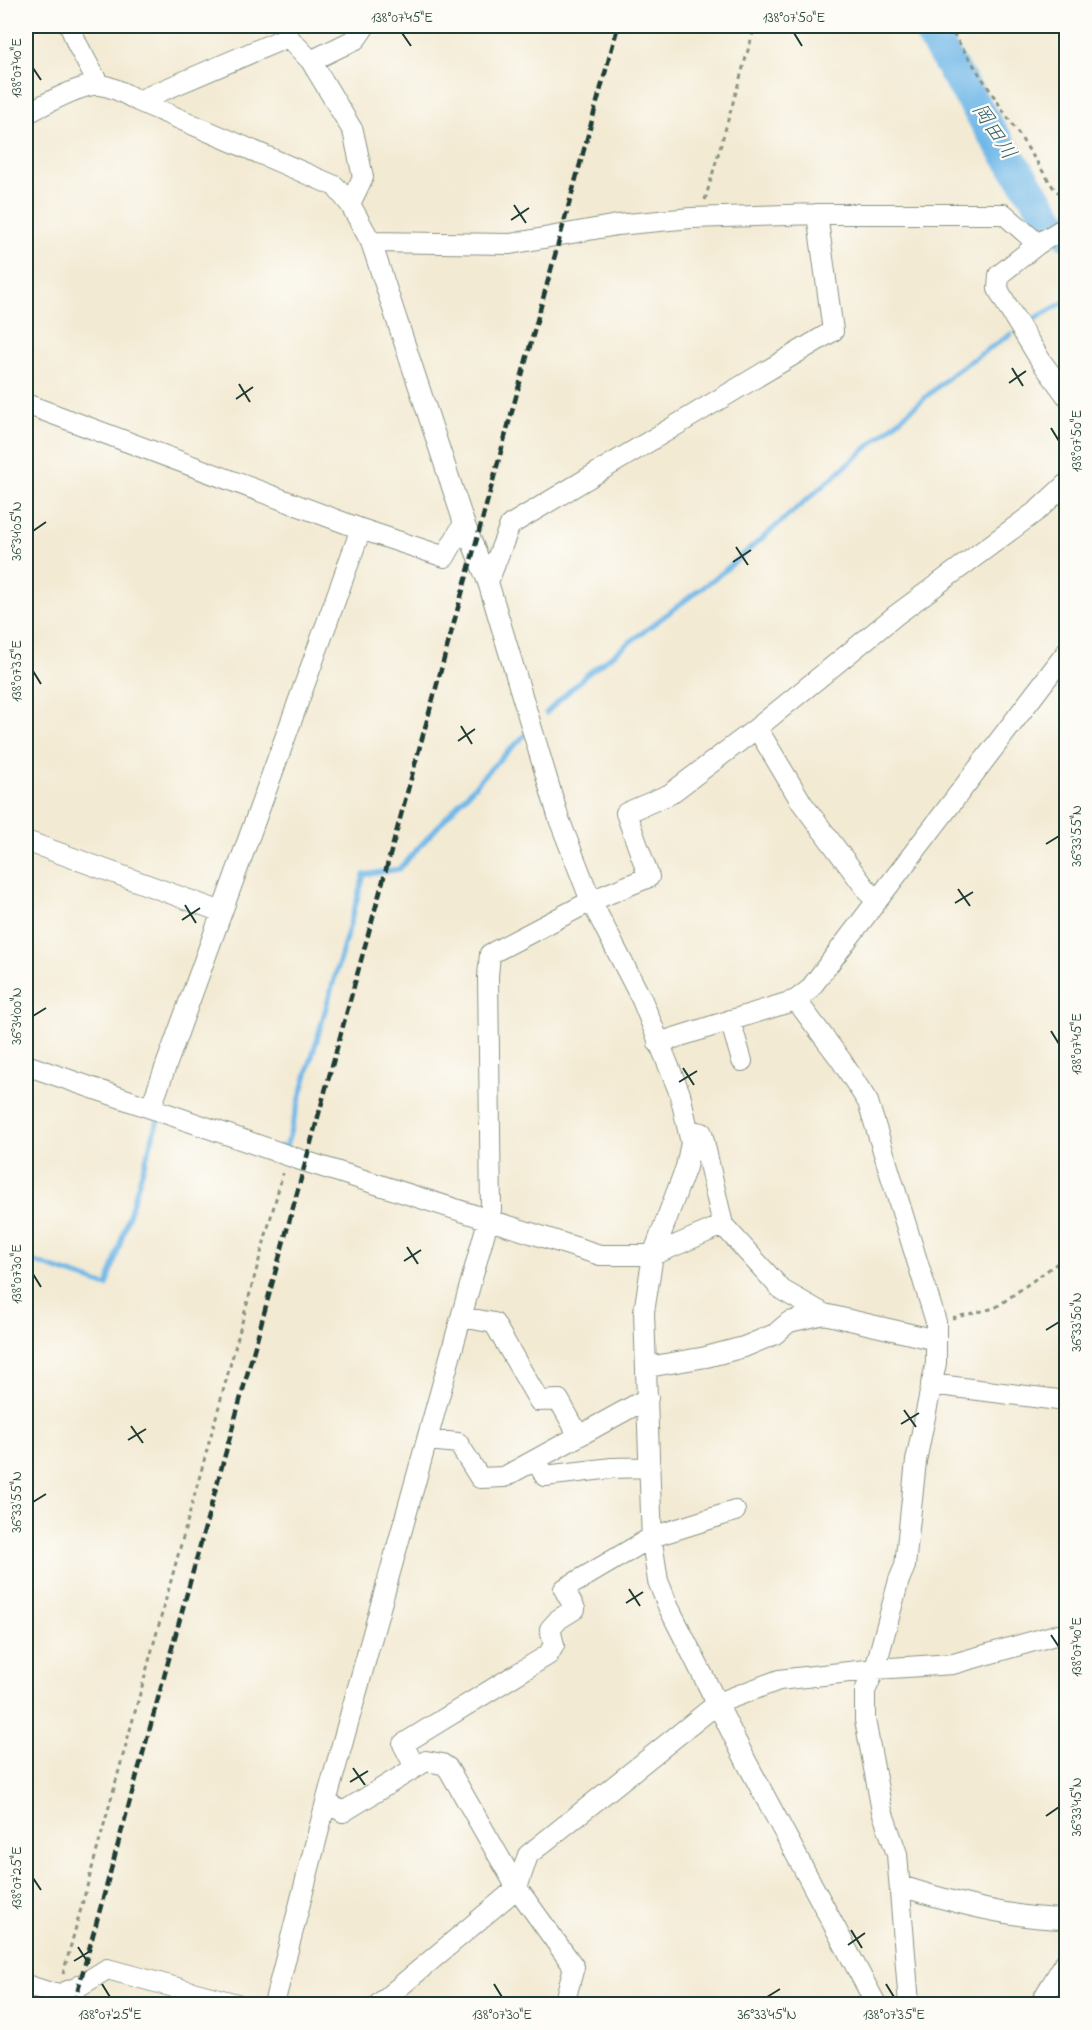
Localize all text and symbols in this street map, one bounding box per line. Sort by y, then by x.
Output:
text: 138°07'45"E [371,7,433,29]
text: 138°07'50"E [763,7,825,29]
text: 138°07'40"E [6,38,28,98]
water label: 岡田川 [963,97,1023,167]
text: 138°07'50"E [1066,410,1088,472]
text: 36°34'05"N [6,501,28,561]
text: 138°07'35"E [6,640,28,702]
text: 36°33'55"N [1066,805,1088,867]
text: 36°34'00"N [6,987,28,1045]
text: 138°07'45"E [1066,1013,1088,1075]
text: 138°07'30"E [6,1244,28,1304]
text: 36°33'50"N [1066,1292,1088,1352]
text: 36°33'55"N [6,1471,28,1533]
text: 138°07'40"E [1066,1617,1088,1677]
text: 36°33'45"N [1066,1777,1088,1837]
text: 138°07'25"E [6,1846,28,1910]
text: 138°07'25"E [78,2004,142,2026]
text: 138°07'30"E [472,2004,532,2026]
text: 36°33'45"N [737,2004,797,2026]
text: 138°07'35"E [863,2004,925,2026]

